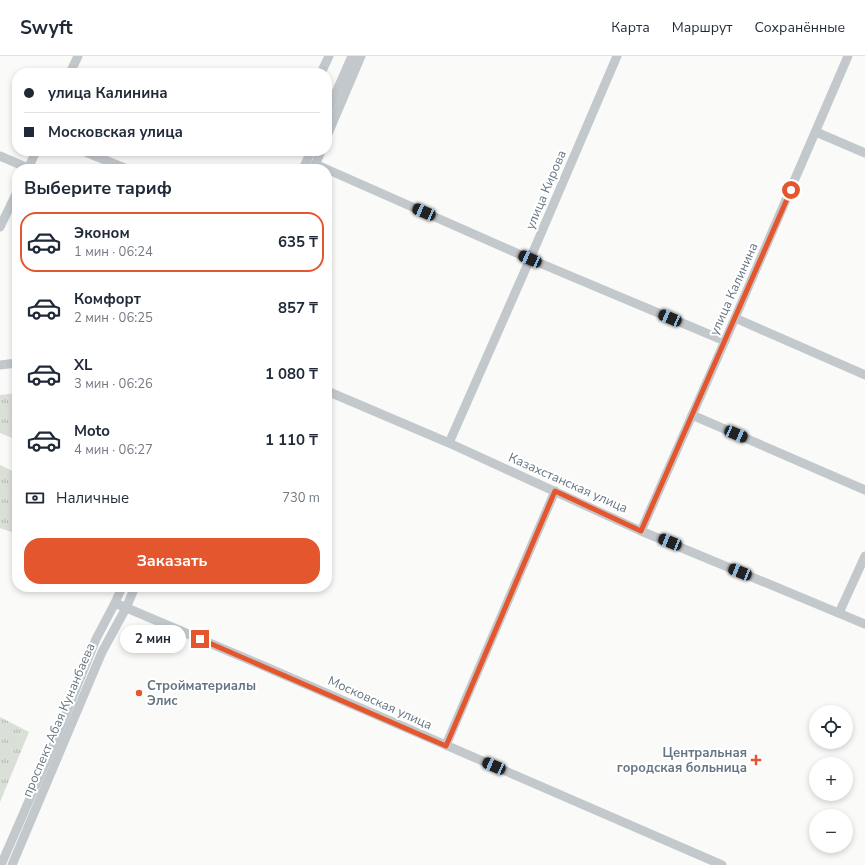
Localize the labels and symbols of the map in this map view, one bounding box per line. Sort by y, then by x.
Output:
street label: улица Кирова [521,147,571,233]
route start [782,181,800,199]
car [411,202,437,222]
street label: улица Калинина [705,240,763,338]
car [517,249,543,269]
car [657,308,683,328]
car [723,424,749,444]
street label: Казахстанская улица [506,449,630,517]
car [657,532,683,552]
car [727,562,753,582]
callout: 2 мин [120,625,186,653]
route end [191,630,209,648]
street label: проспект Абая Кунанбаева [18,640,100,800]
street label: Московская улица [325,672,435,734]
place label: Стройматериалы Элис [147,677,256,710]
marker: Стройматериалы Элис [134,688,144,698]
place label: Центральная городская больница [617,744,747,777]
marker: Центральная городская больница [750,754,762,766]
car [481,756,507,776]

